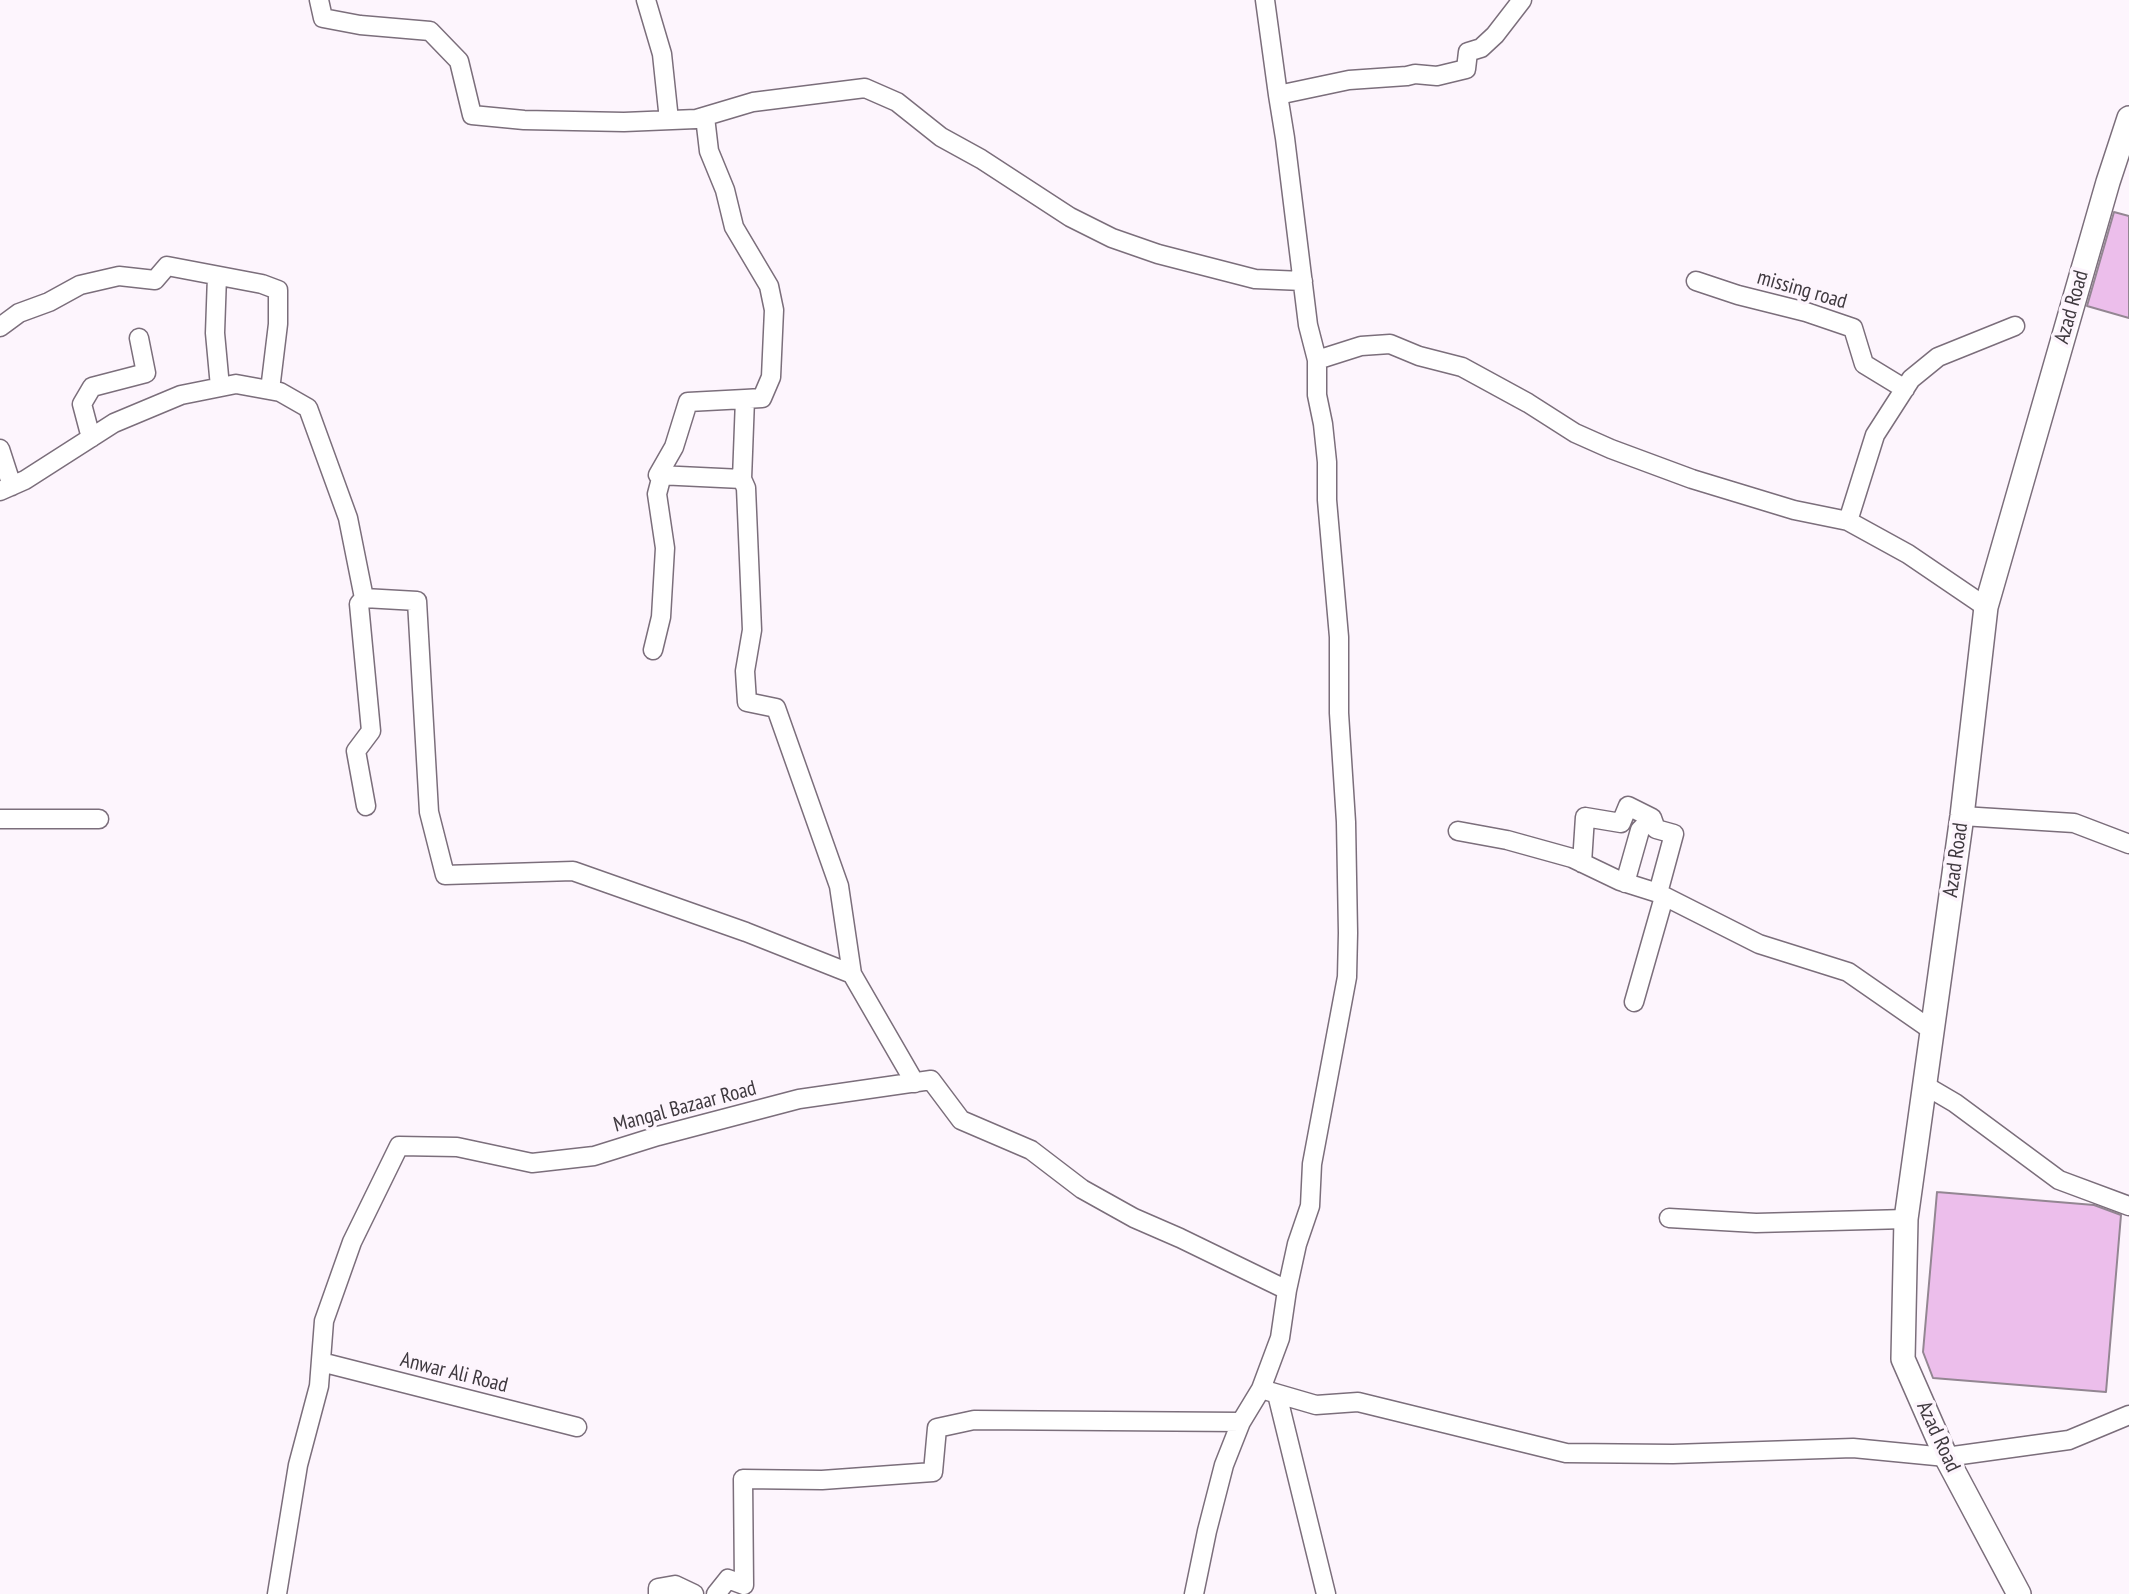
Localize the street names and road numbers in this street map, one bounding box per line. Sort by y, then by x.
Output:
street label: missing road [1754,265,1850,315]
street label: Azad Road [2050,268,2094,346]
street label: Azad Road [1938,821,1974,899]
street label: Mangal Bazaar Road [611,1076,759,1138]
street label: Anwar Ali Road [398,1347,510,1399]
street label: Azad Road [1911,1398,1965,1476]

